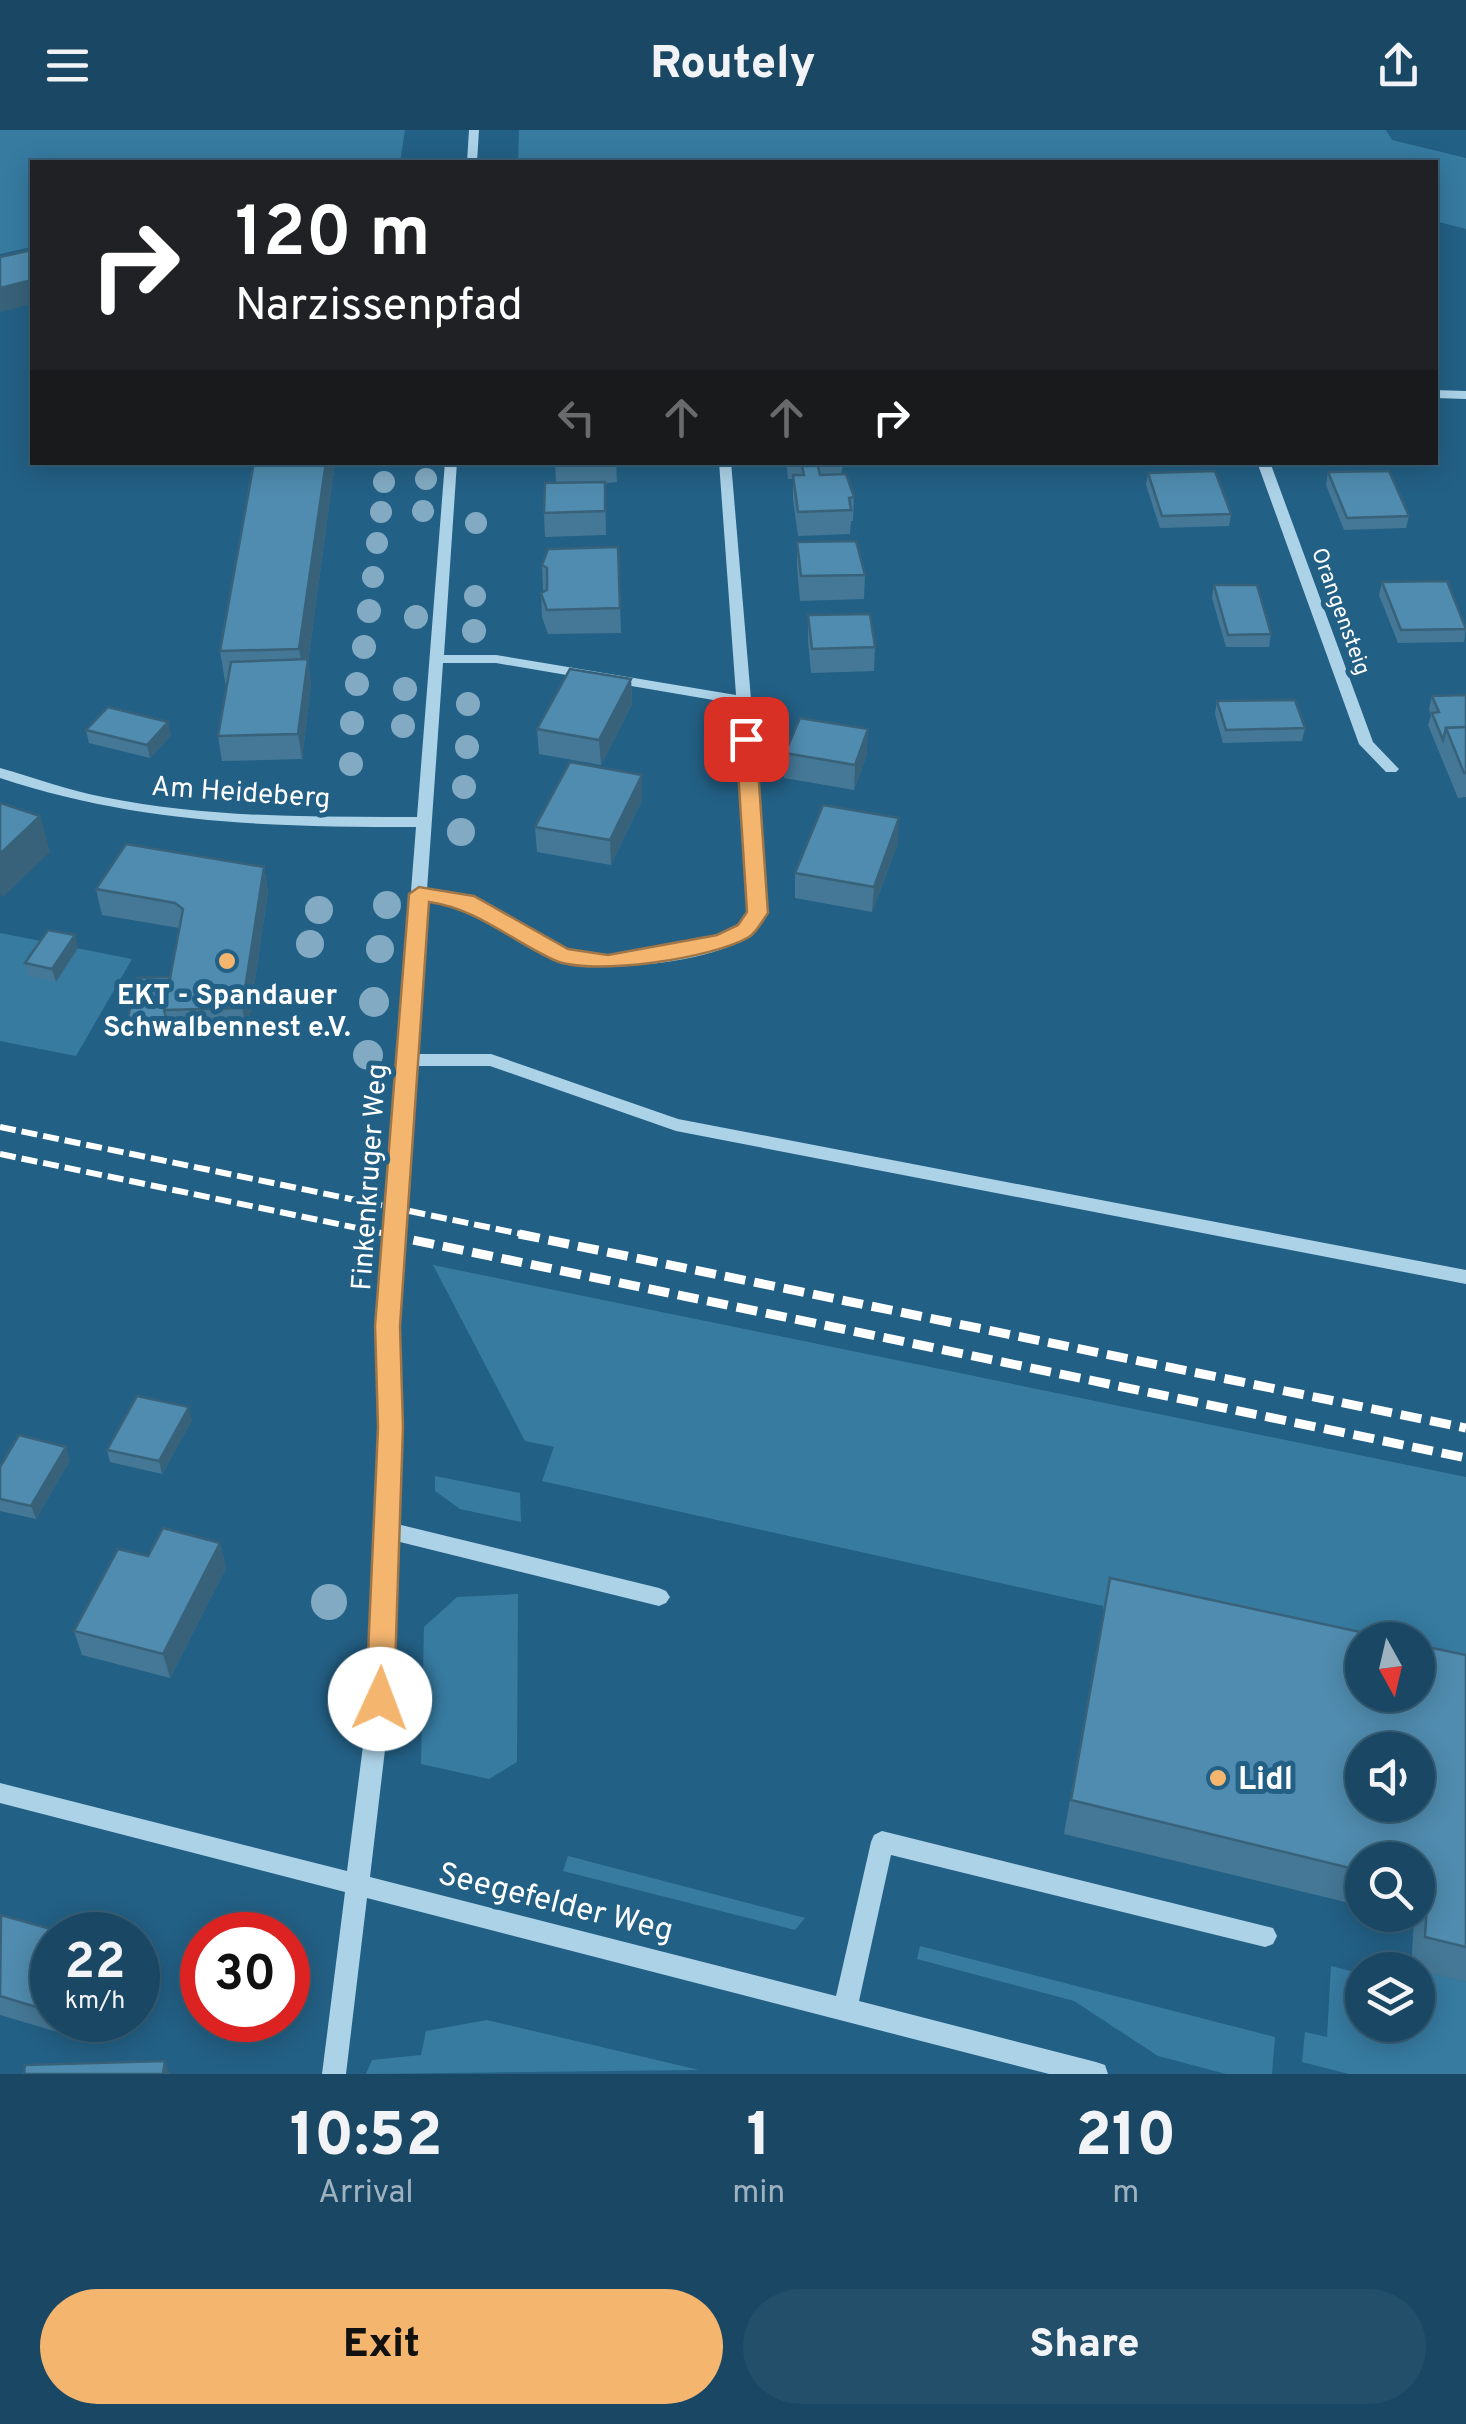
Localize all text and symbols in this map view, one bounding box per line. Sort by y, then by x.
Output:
text: Routely [650,37,816,94]
icon: menu [40,38,95,93]
icon: share [1371,38,1426,93]
text: 120 m [235,192,431,281]
icon: right [70,200,200,330]
text: Narzissenpfad [235,279,523,336]
icon: left [549,390,604,445]
icon: ahead [654,390,709,445]
icon: ahead [759,390,814,445]
icon: right [864,390,919,445]
street label: Orangensteig [1304,544,1375,679]
pin [704,697,789,782]
icon: arrive [719,712,774,767]
street label: Am Heideberg [150,770,332,818]
marker: EKT - Spandauer Schwalbennest e.V. [216,950,238,972]
place label: EKT - Spandauer Schwalbennest e.V. [103,979,351,1047]
street label: Finkenkruger Weg [345,1063,397,1292]
north arrow [1345,1622,1435,1712]
map controls [1345,1622,1435,2042]
position arrow [328,1647,432,1751]
button: sound [1345,1732,1435,1822]
place label: Lidl [1238,1761,1293,1801]
marker: Lidl [1207,1767,1229,1789]
button: search [1345,1842,1435,1932]
street label: Seegefelder Weg [434,1855,677,1952]
speed limit sign: 30 [180,1912,310,2042]
text: 22 [64,1933,126,1996]
button: layers [1345,1952,1435,2042]
text: km/h [65,1986,125,2018]
text: 10:52 [290,2101,442,2177]
text: 1 [746,2101,771,2177]
text: 210 [1075,2101,1176,2177]
text: Arrival [318,2174,414,2214]
text: min [732,2174,785,2214]
text: m [1112,2174,1139,2214]
button: Exit [40,2289,723,2404]
button: Share [743,2289,1426,2404]

